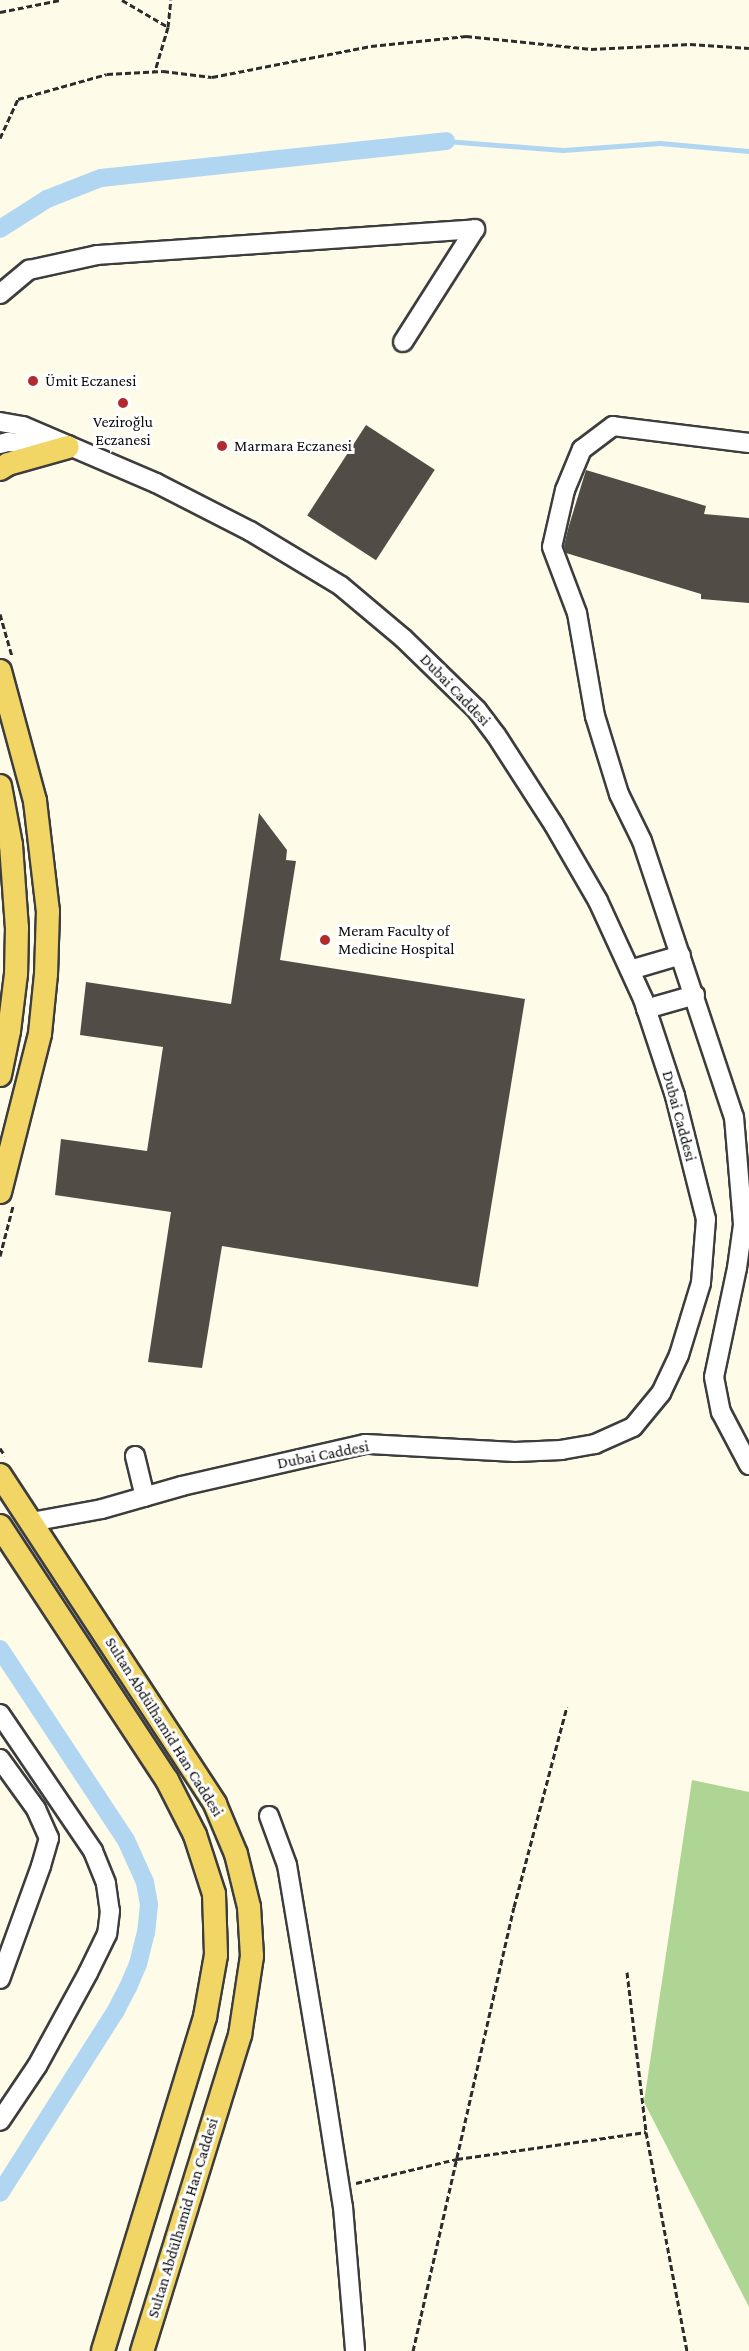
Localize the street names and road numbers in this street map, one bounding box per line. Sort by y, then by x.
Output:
street label: Dubai Caddesi [416,650,494,730]
street label: Dubai Caddesi [658,1069,700,1163]
street label: Dubai Caddesi [275,1437,371,1473]
street label: Sultan Abdülhamid Han Caddesi [101,1634,227,1820]
street label: Sultan Abdülhamid Han Caddesi [143,2116,223,2320]

